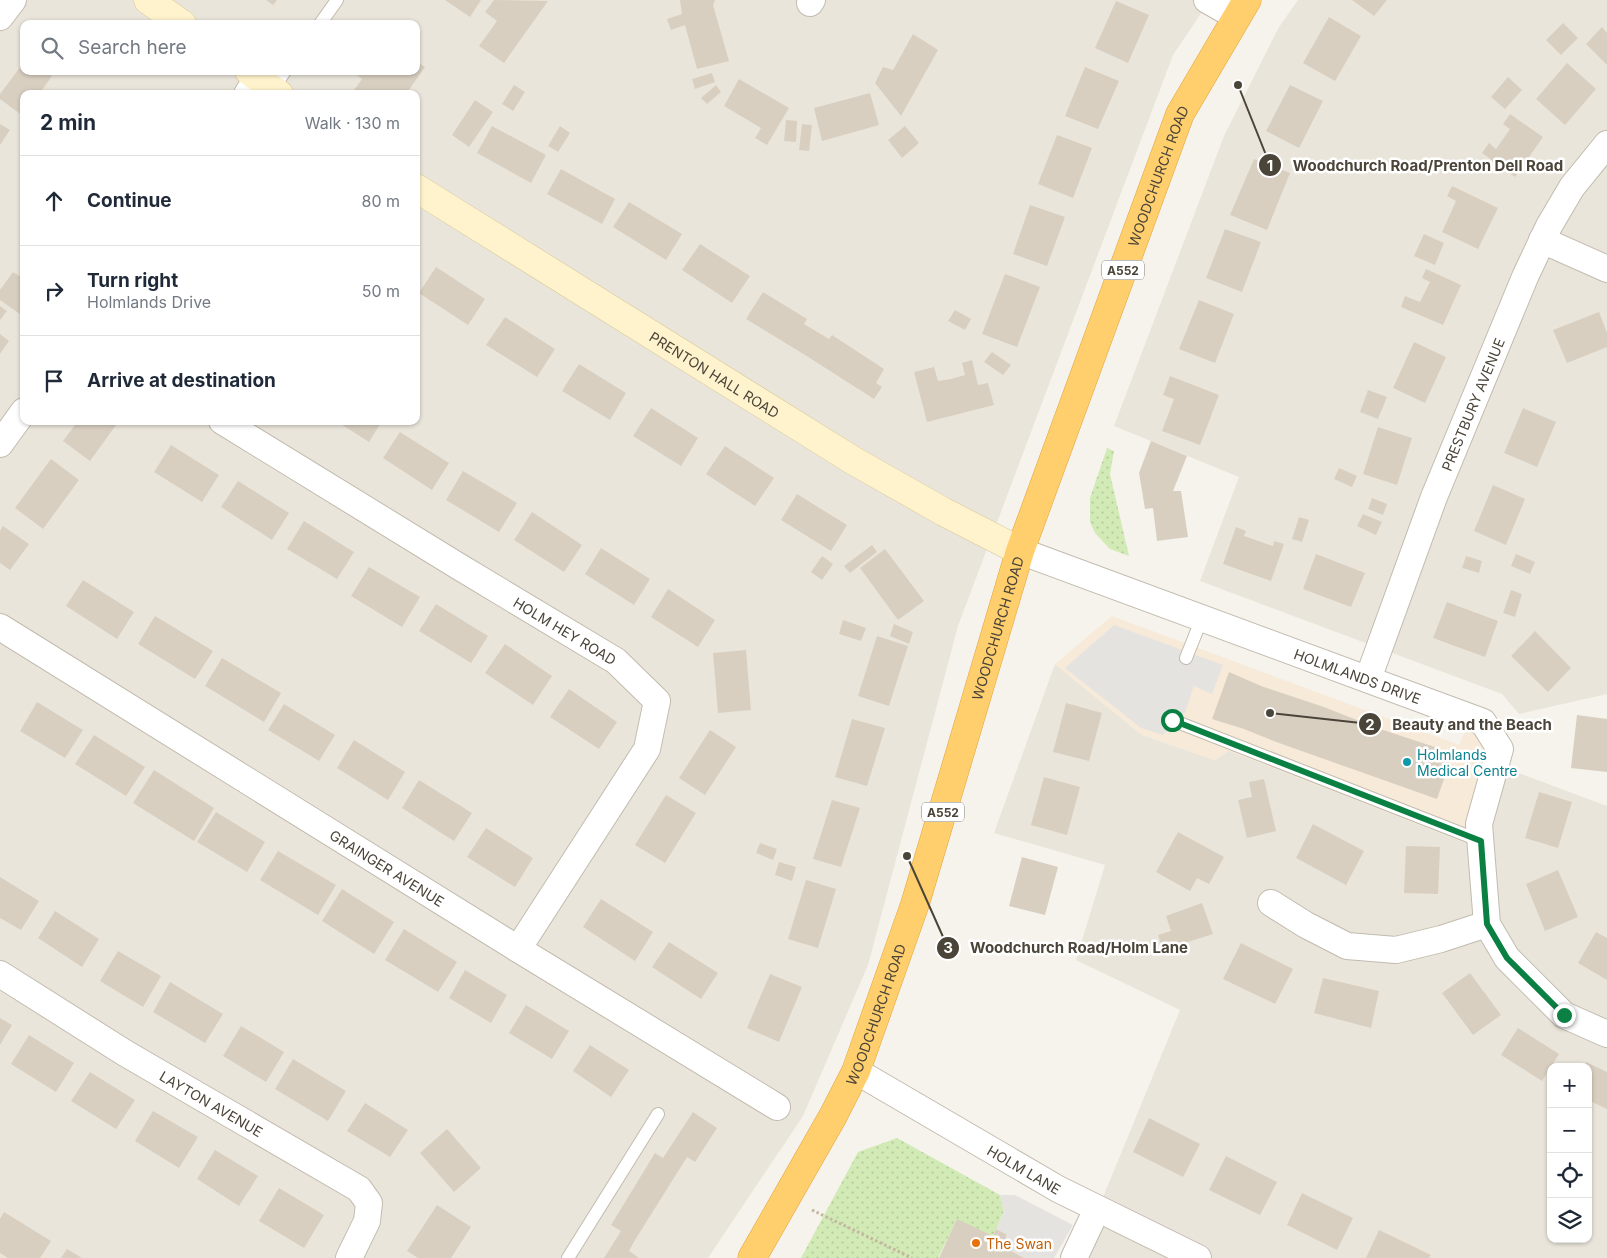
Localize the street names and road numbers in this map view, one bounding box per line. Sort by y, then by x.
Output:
street label: WOODCHURCH ROAD [1124,102,1192,249]
road number: A552 [1102,260,1144,280]
street label: PRENTON HALL ROAD [647,327,783,421]
street label: PRESTBURY AVENUE [1437,335,1507,473]
street label: WOODCHURCH ROAD [968,554,1026,702]
street label: HOLM HEY ROAD [511,593,620,668]
street label: HOLMLANDS DRIVE [1292,645,1423,707]
road number: A552 [922,802,964,822]
street label: GRAINGER AVENUE [327,826,448,910]
street label: WOODCHURCH ROAD [842,941,909,1088]
street label: LAYTON AVENUE [157,1067,266,1140]
street label: HOLM LANE [985,1141,1064,1197]

